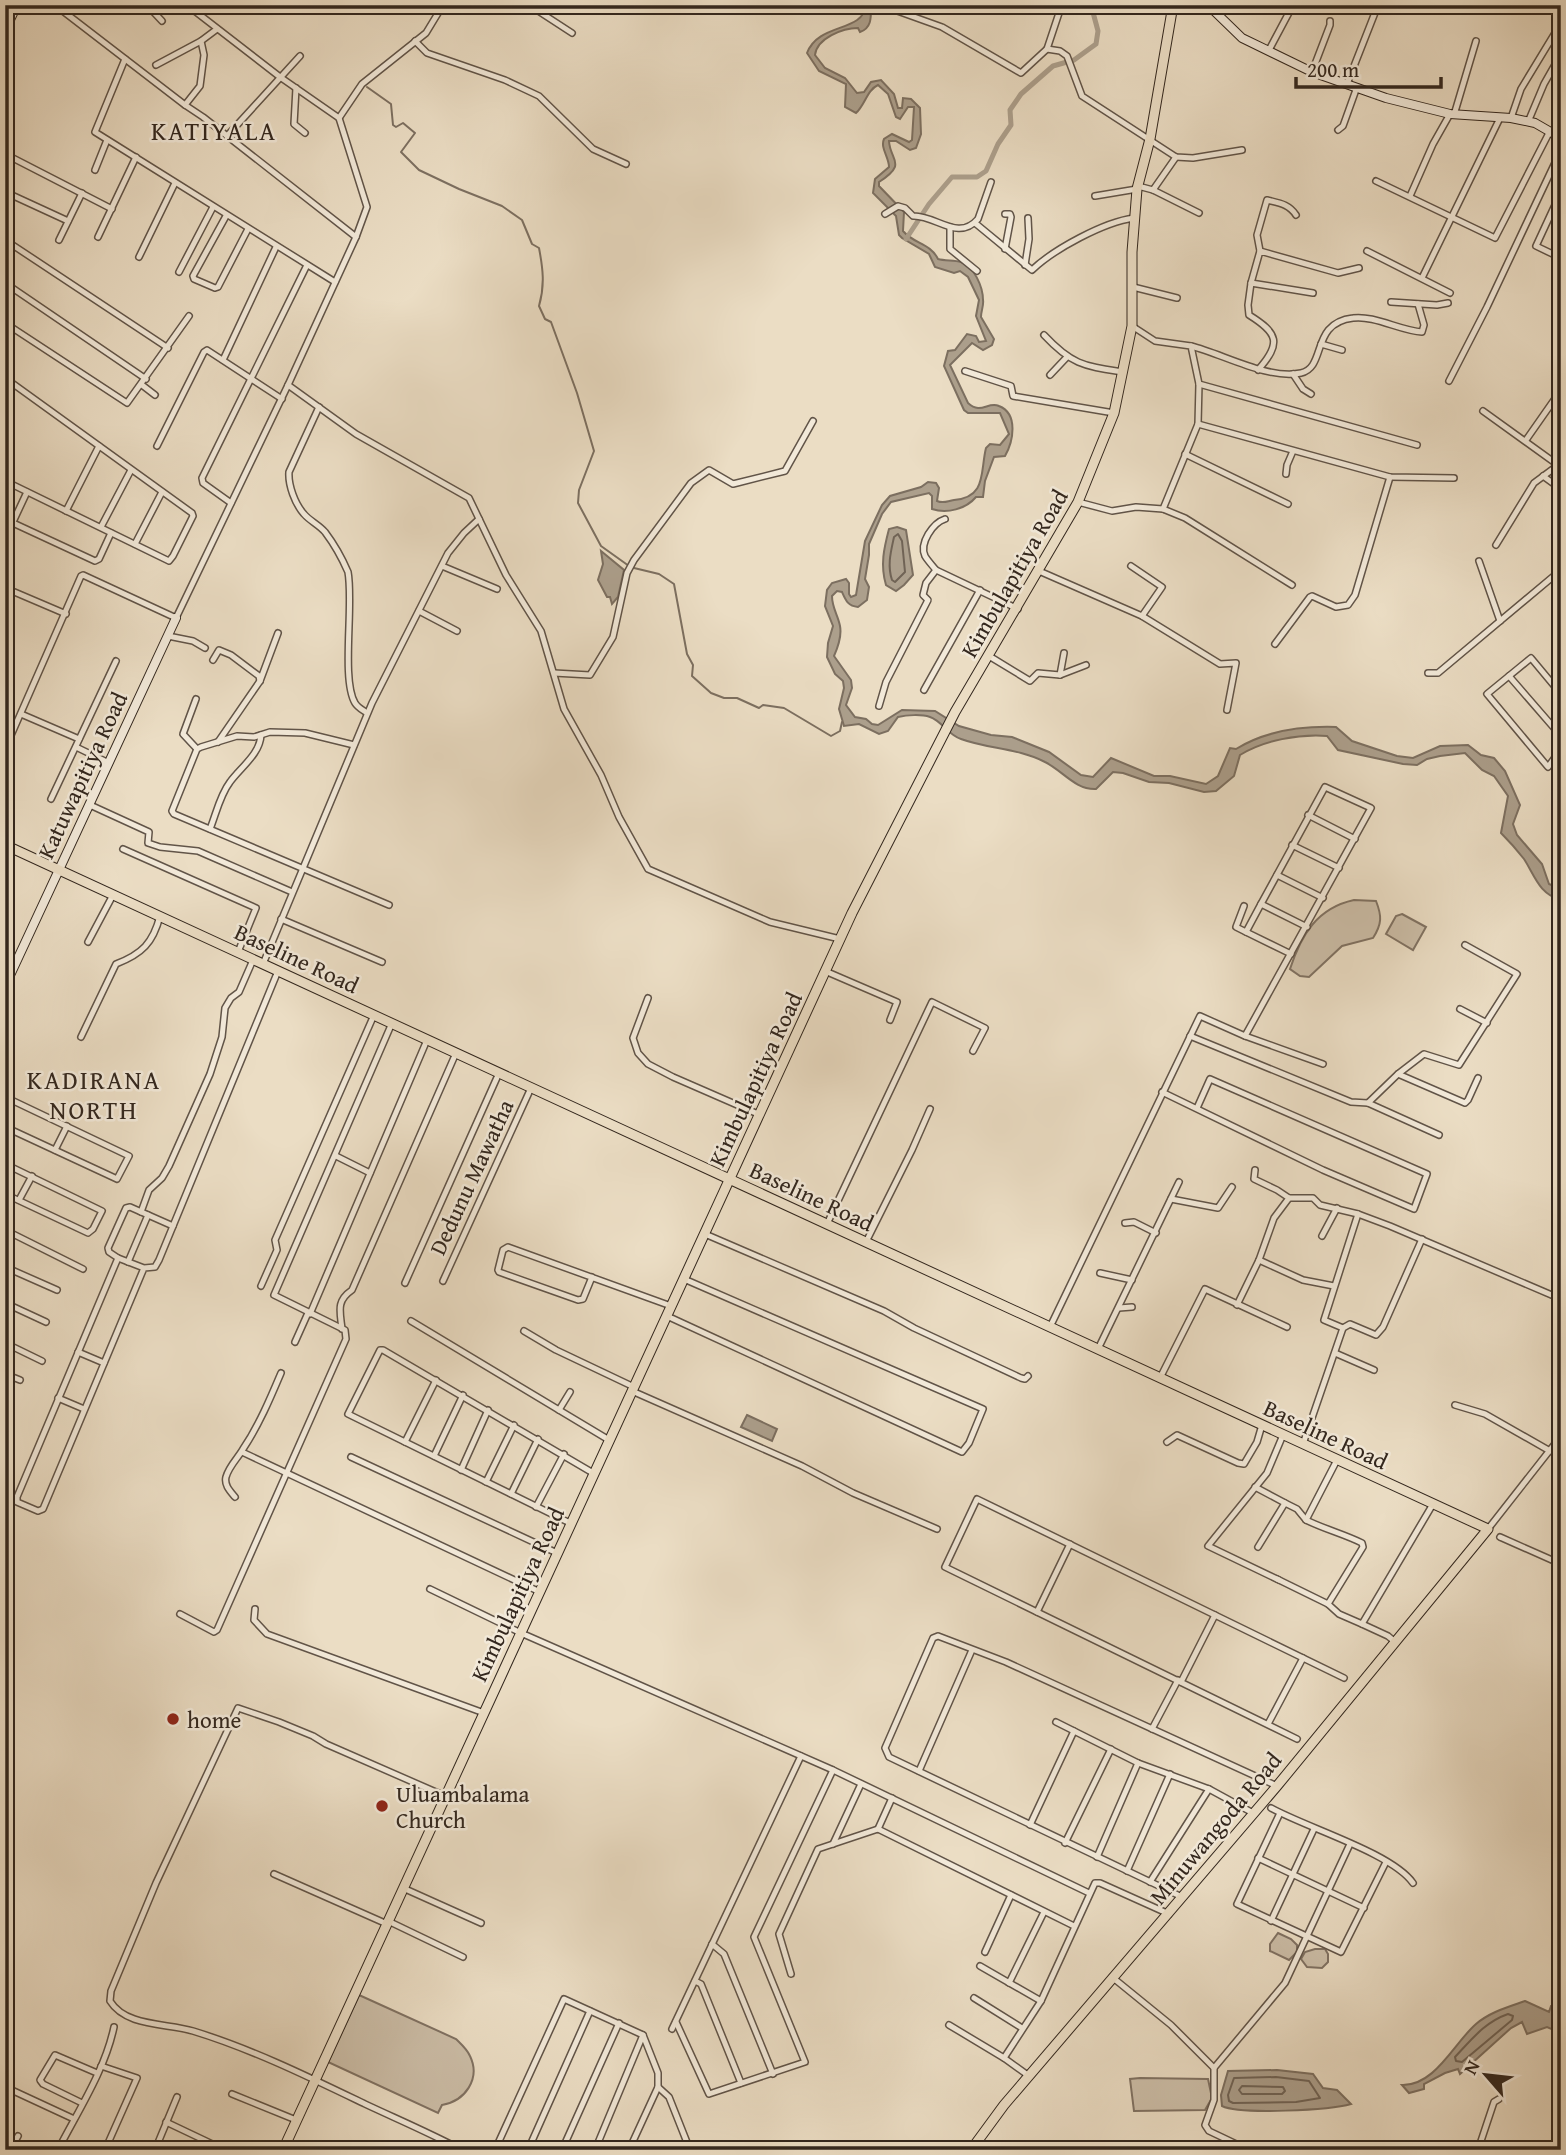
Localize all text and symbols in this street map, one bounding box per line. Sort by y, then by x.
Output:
scale bar [1296,46,1442,90]
text: 200 m [1307,54,1359,85]
district label: KATIYALA [151,111,277,150]
street label: Kimbulapitiya Road [952,482,1076,663]
street label: Katuwapitiya Road [29,686,135,864]
street label: Baseline Road [229,915,365,1001]
street label: Kimbulapitiya Road [700,986,810,1172]
district label: KADIRANA NORTH [27,1060,161,1129]
street label: Dedunu Mawatha [421,1094,522,1260]
street label: Baseline Road [744,1153,880,1239]
street label: Baseline Road [1258,1391,1394,1477]
street label: Kimbulapitiya Road [462,1501,572,1687]
place label: home [187,1703,241,1736]
marker: home [165,1711,181,1727]
street label: Minuwangoda Road [1141,1744,1289,1911]
place label: Uluambalama Church [396,1777,530,1836]
marker: Uluambalama Church [374,1798,390,1814]
north arrow [1450,2039,1520,2110]
text: N [1456,2055,1486,2079]

